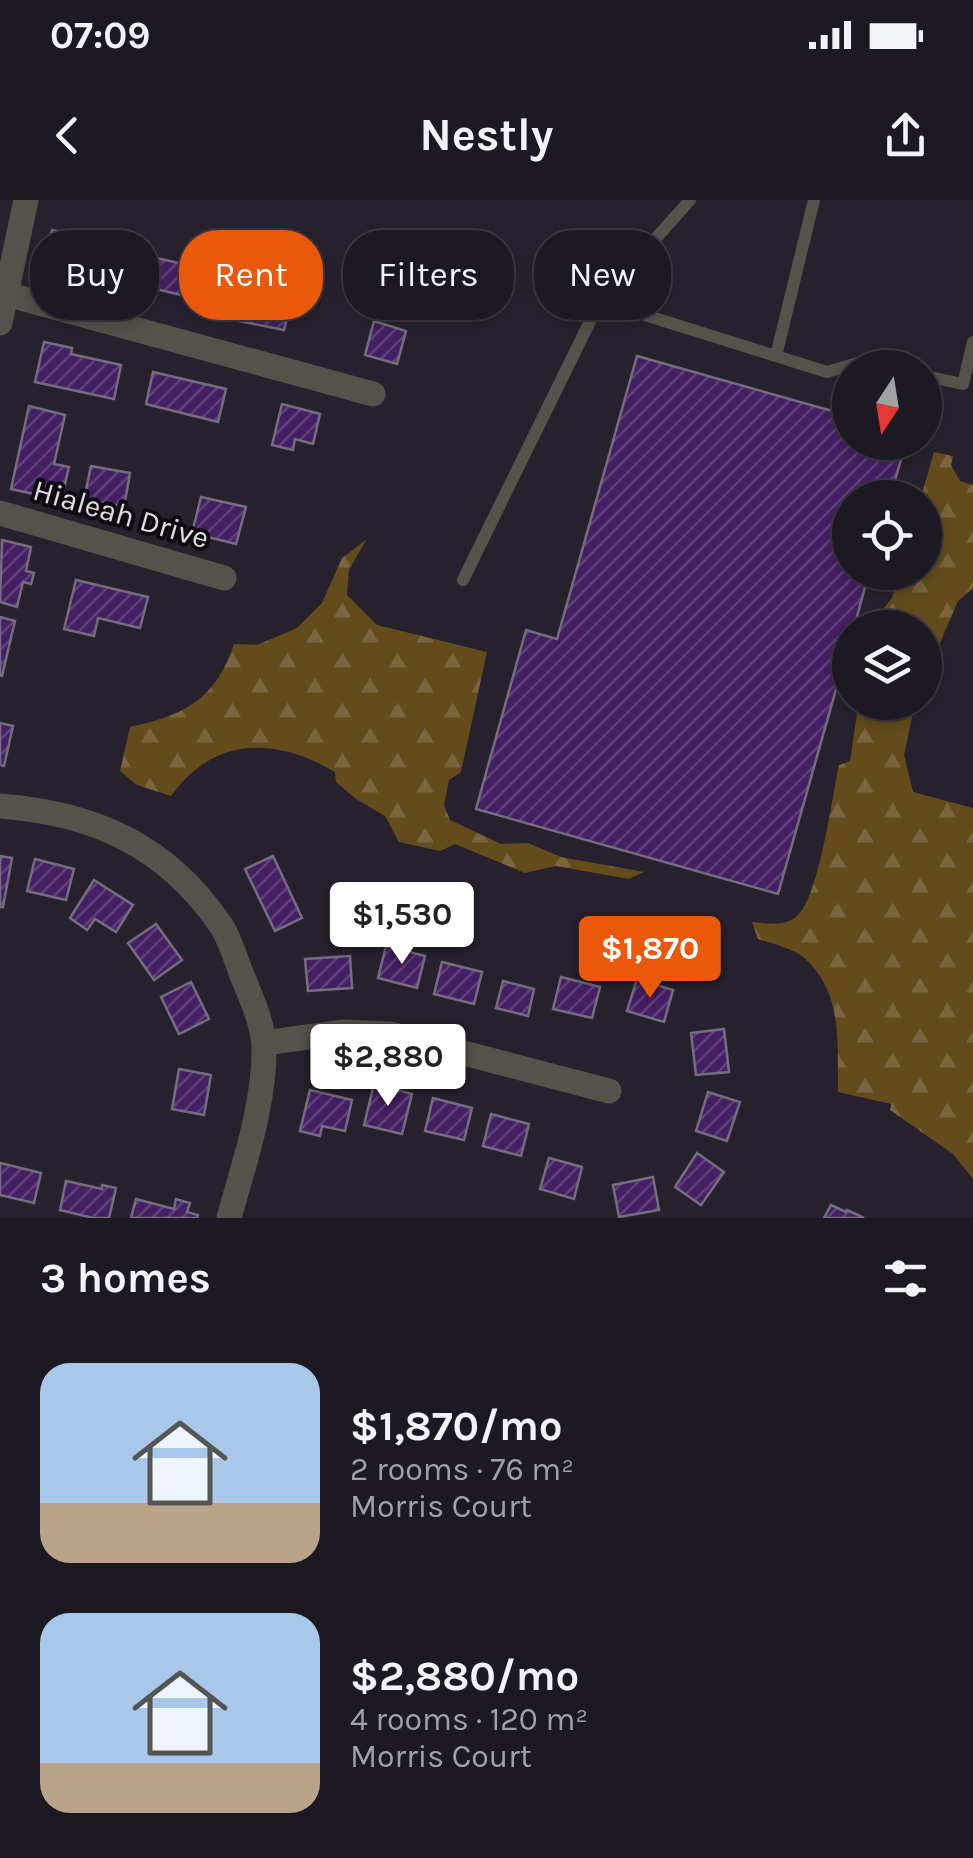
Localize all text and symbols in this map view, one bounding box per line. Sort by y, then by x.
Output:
text: 07:09 [50,13,150,58]
icon: back [40,108,95,163]
icon: share [878,108,933,163]
text: Nestly [420,109,553,161]
chip: Buy [30,230,159,320]
chip: Rent [179,230,323,320]
chip: Filters [343,230,514,320]
chip: New [534,230,671,320]
north arrow [832,350,942,460]
map controls [832,350,942,720]
street label: Hialeah Drive [29,472,213,556]
button: locate [832,480,942,590]
button: layers [832,610,942,720]
pin: $1,530 [321,882,483,967]
text: $1,530 [352,896,452,933]
pin: $1,870 [569,916,731,1001]
text: $1,870 [601,930,699,967]
pin: $2,880 [307,1024,469,1109]
text: $2,880 [332,1038,444,1075]
icon: filters [878,1251,933,1306]
text: 3 homes [40,1253,211,1303]
text: $1,870/mo [350,1401,563,1451]
icon: home [120,1403,240,1523]
text: 2 rooms · 76 m² [350,1451,574,1488]
text: Morris Court [350,1488,532,1525]
text: $2,880/mo [350,1651,579,1701]
icon: home [120,1653,240,1773]
text: 4 rooms · 120 m² [350,1701,588,1738]
text: Morris Court [350,1738,532,1775]

